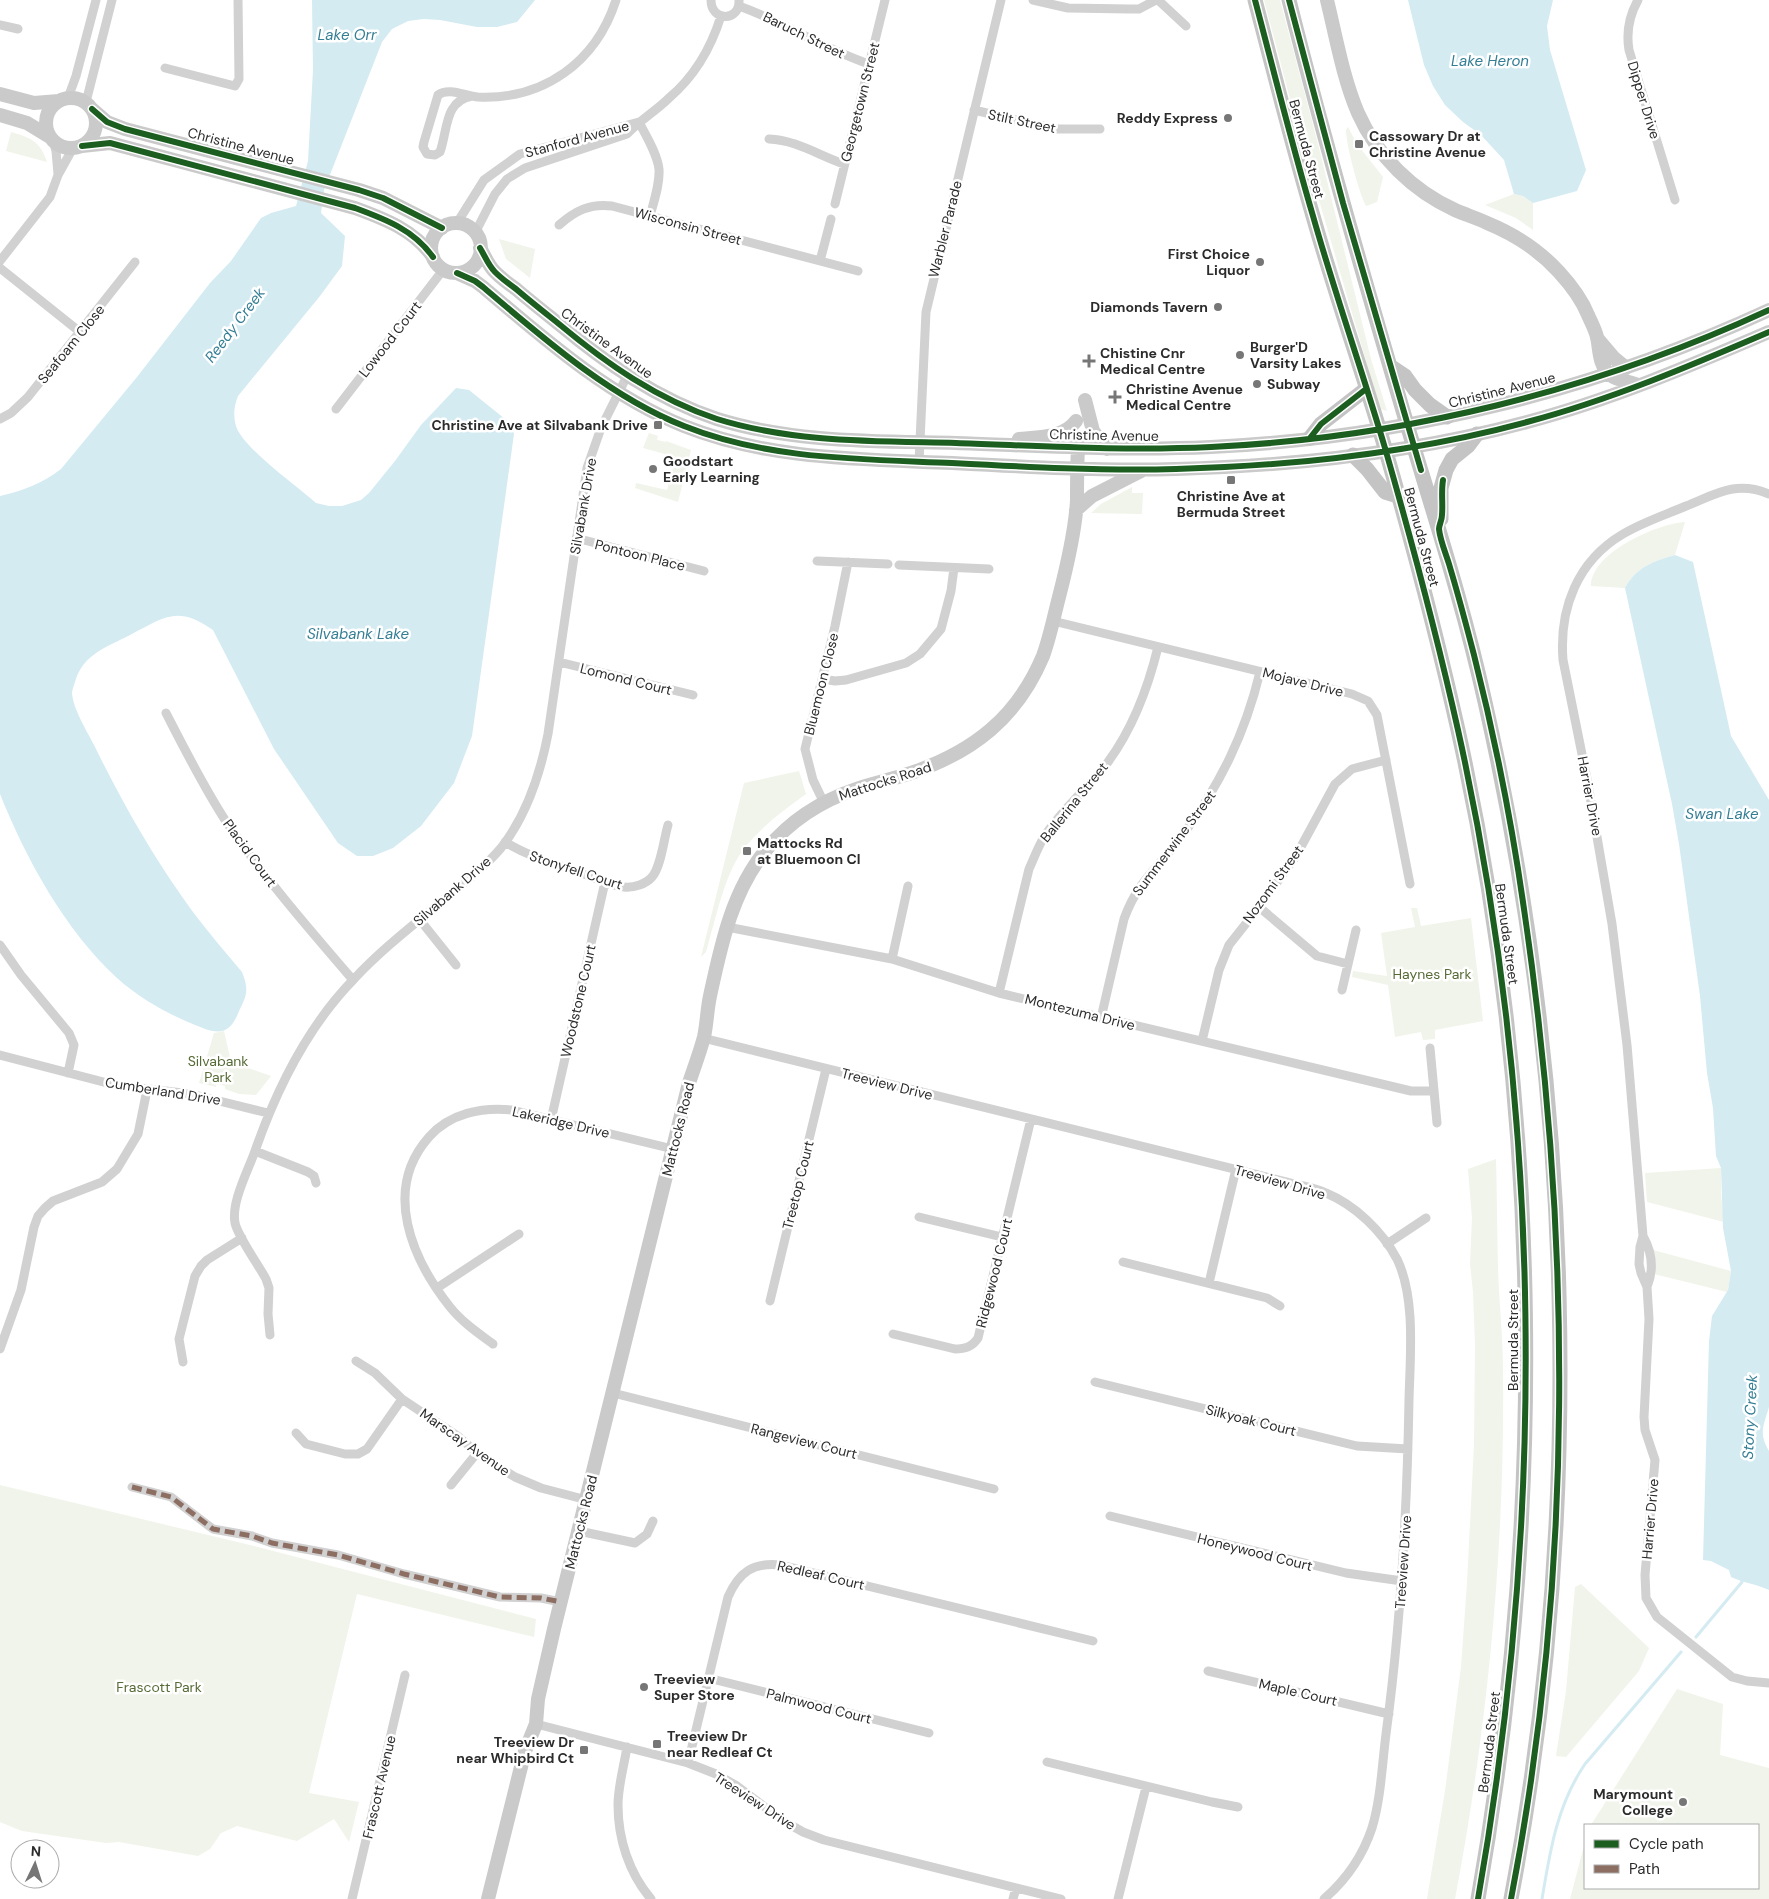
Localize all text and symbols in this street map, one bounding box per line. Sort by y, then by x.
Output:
street label: Baruch Street [760,7,848,63]
water label: Lake Orr [317,25,377,45]
street label: Georgetown Street [836,40,884,164]
water label: Lake Heron [1451,51,1529,71]
street label: Dipper Drive [1624,59,1664,141]
street label: Bermuda Street [1285,97,1329,201]
street label: Stilt Street [986,105,1058,137]
place label: Reddy Express [1117,109,1218,127]
marker: Reddy Express [1222,112,1234,124]
street label: Stanford Avenue [523,116,631,162]
street label: Christine Avenue [186,123,296,169]
place label: Cassowary Dr at Christine Avenue [1369,127,1486,161]
marker: Cassowary Dr at Christine Avenue [1353,138,1365,150]
street label: Warbler Parade [924,179,966,279]
street label: Wisconsin Street [632,203,744,249]
place label: First Choice Liquor [1168,245,1250,279]
marker: First Choice Liquor [1254,256,1266,268]
water label: Reedy Creek [200,283,270,366]
street label: Lowood Court [355,297,425,381]
place label: Diamonds Tavern [1090,298,1208,316]
street label: Seafoam Close [34,301,108,387]
marker: Diamonds Tavern [1212,301,1224,313]
street label: Christine Avenue [557,304,657,382]
place label: Burger'D Varsity Lakes [1250,338,1341,372]
place label: Chistine Cnr Medical Centre [1100,344,1205,378]
marker: Burger'D Varsity Lakes [1234,349,1246,361]
marker: Chistine Cnr Medical Centre [1082,354,1096,368]
street label: Christine Avenue [1447,368,1557,412]
place label: Subway [1267,375,1321,393]
marker: Subway [1251,378,1263,390]
place label: Christine Avenue Medical Centre [1126,380,1243,414]
marker: Christine Avenue Medical Centre [1108,390,1122,404]
place label: Christine Ave at Silvabank Drive [431,416,648,434]
marker: Christine Ave at Silvabank Drive [652,419,664,431]
street label: Christine Avenue [1049,425,1159,445]
place label: Goodstart Early Learning [663,452,760,486]
street label: Silvabank Drive [566,456,600,556]
marker: Goodstart Early Learning [647,463,659,475]
marker: Christine Ave at Bermuda Street [1225,474,1237,486]
street label: Bermuda Street [1400,485,1444,589]
place label: Christine Ave at Bermuda Street [1177,487,1285,521]
street label: Pontoon Place [593,535,687,575]
water label: Silvabank Lake [307,624,410,644]
street label: Bluemoon Close [800,631,842,737]
street label: Lomond Court [578,659,674,699]
street label: Mojave Drive [1261,663,1345,701]
street label: Harrier Drive [1573,755,1607,837]
street label: Mattocks Road [836,758,934,804]
street label: Ballerina Street [1036,758,1112,846]
street label: Summerwine Street [1128,787,1220,899]
water label: Swan Lake [1685,804,1759,824]
street label: Placid Court [219,815,281,891]
place label: Mattocks Rd at Bluemoon Cl [757,834,860,868]
street label: Nozomi Street [1239,842,1307,926]
marker: Mattocks Rd at Bluemoon Cl [741,845,753,857]
street label: Stonyfell Court [527,846,625,894]
street label: Silvabank Drive [409,852,495,930]
street label: Bermuda Street [1491,882,1523,986]
street label: Woodstone Court [556,943,600,1059]
park label: Haynes Park [1392,965,1472,983]
street label: Montezuma Drive [1023,990,1137,1034]
park label: Silvabank Park [188,1052,248,1086]
street label: Treeview Drive [839,1064,935,1104]
street label: Cumberland Drive [104,1073,222,1109]
street label: Mattocks Road [658,1080,698,1178]
street label: Lakeridge Drive [511,1102,611,1142]
street label: Treetop Court [778,1139,818,1231]
street label: Treeview Drive [1233,1160,1327,1204]
street label: Ridgewood Court [972,1216,1016,1330]
street label: Bermuda Street [1504,1289,1522,1391]
water label: Stony Creek [1738,1374,1762,1460]
street label: Silkyoak Court [1204,1400,1298,1440]
street label: Marscay Avenue [416,1404,514,1480]
street label: Rangeview Court [749,1419,859,1463]
street label: Mattocks Road [561,1473,601,1571]
street label: Harrier Drive [1638,1478,1662,1560]
street label: Treeview Drive [1391,1515,1415,1609]
street label: Honeywood Court [1196,1529,1314,1575]
street label: Redleaf Court [776,1556,866,1594]
place label: Treeview Super Store [654,1670,735,1704]
street label: Maple Court [1257,1674,1339,1710]
park label: Frascott Park [116,1678,202,1696]
marker: Treeview Super Store [638,1681,650,1693]
street label: Palmwood Court [765,1684,873,1728]
street label: Bermuda Street [1474,1690,1504,1794]
place label: Treeview Dr near Redleaf Ct [667,1727,773,1761]
street label: Frascott Avenue [358,1733,400,1840]
place label: Treeview Dr near Whipbird Ct [456,1733,574,1767]
marker: Treeview Dr near Redleaf Ct [651,1738,663,1750]
marker: Treeview Dr near Whipbird Ct [578,1744,590,1756]
street label: Treeview Drive [711,1768,799,1834]
place label: Marymount College [1593,1785,1673,1819]
marker: Marymount College [1677,1796,1689,1808]
legend [1584,1824,1759,1889]
text: Cycle path [1629,1834,1704,1854]
north arrow [10,1839,60,1889]
text: N [30,1842,42,1860]
text: Path [1629,1859,1660,1879]

